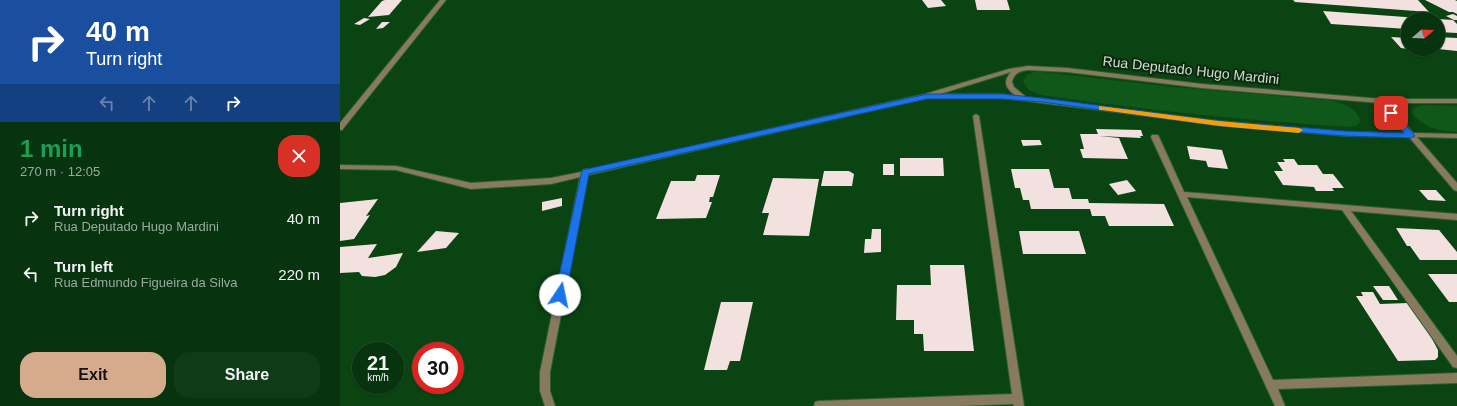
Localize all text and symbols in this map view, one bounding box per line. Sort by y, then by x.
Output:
north arrow [1401,12,1445,56]
map controls [1401,12,1445,56]
icon: right [20,16,72,68]
text: 40 m [86,16,150,47]
text: Turn right [86,49,162,69]
street label: Rua Deputado Hugo Mardini [1102,53,1280,87]
icon: left [96,92,118,114]
icon: ahead [138,92,160,114]
icon: ahead [180,92,202,114]
icon: right [222,92,244,114]
pin [1374,96,1408,130]
icon: arrive [1380,102,1402,124]
text: 1 min [20,135,83,162]
button: close [278,135,320,177]
text: 270 m · 12:05 [20,164,100,179]
text: Turn right [54,202,124,219]
icon: right [20,207,42,229]
text: 40 m [287,210,320,227]
text: Rua Deputado Hugo Mardini [54,219,219,234]
text: Turn left [54,258,113,275]
icon: left [20,263,42,285]
text: 220 m [278,266,320,283]
position arrow [539,274,581,316]
text: Rua Edmundo Figueira da Silva [54,275,238,290]
speed limit sign: 30 [412,342,464,394]
button: Exit [20,352,166,398]
button: Share [174,352,320,398]
text: 21 [367,352,389,374]
text: km/h [367,372,389,383]

